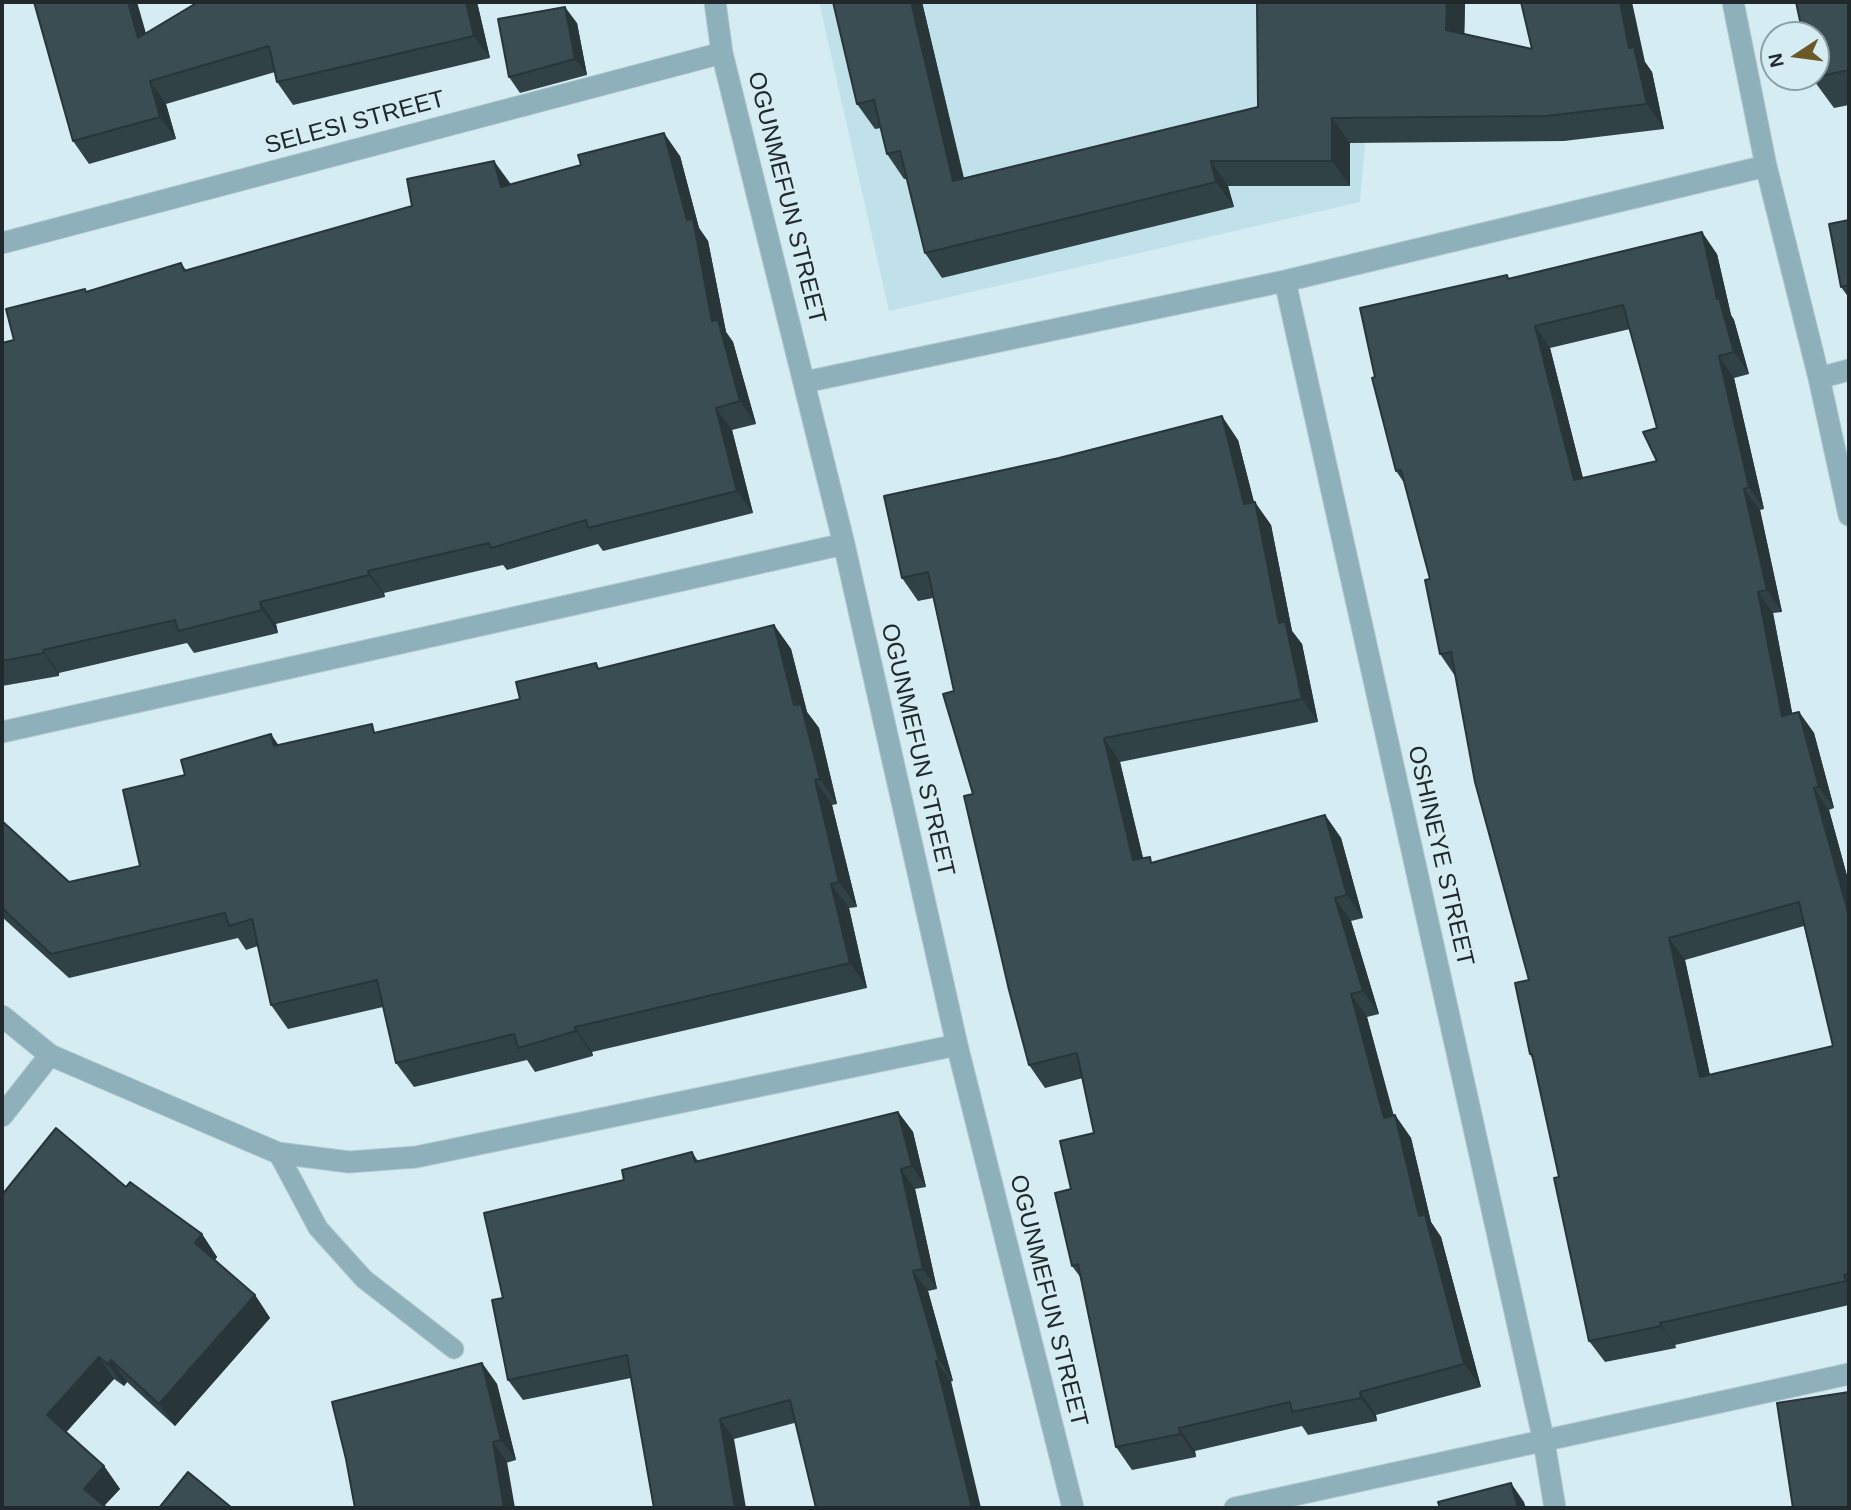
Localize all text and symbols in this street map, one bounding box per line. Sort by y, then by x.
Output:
north arrow [1760,21,1830,91]
text: N [1764,51,1788,69]
street label: OGUNMEFUN STREET [741,69,831,327]
street label: SELESI STREET [262,85,448,161]
street label: OGUNMEFUN STREET [874,621,960,879]
street label: OSHINEYE STREET [1401,743,1479,969]
street label: OGUNMEFUN STREET [1003,1172,1093,1430]

